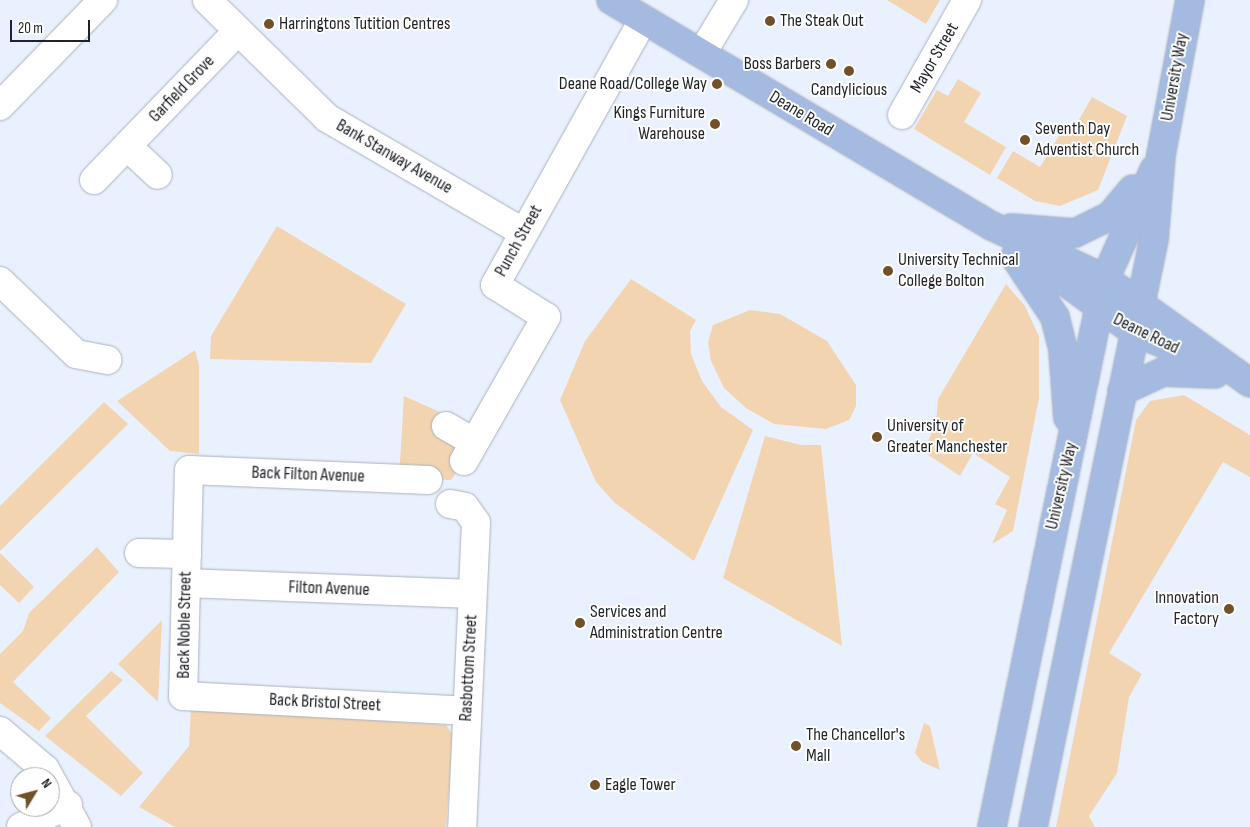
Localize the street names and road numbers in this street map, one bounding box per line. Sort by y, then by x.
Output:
street label: Mayor Street [906,19,964,97]
street label: University Way [1157,31,1193,123]
street label: Garfield Grove [145,51,219,127]
street label: Deane Road [765,87,837,141]
street label: Bank Stanway Avenue [332,115,456,199]
street label: Punch Street [491,201,547,281]
street label: Deane Road [1109,309,1183,359]
street label: University Way [1041,440,1083,532]
street label: Back Filton Avenue [251,462,365,488]
street label: Back Noble Street [173,571,197,679]
street label: Filton Avenue [288,577,370,601]
street label: Rasbottom Street [455,614,483,722]
street label: Back Bristol Street [269,689,381,717]

